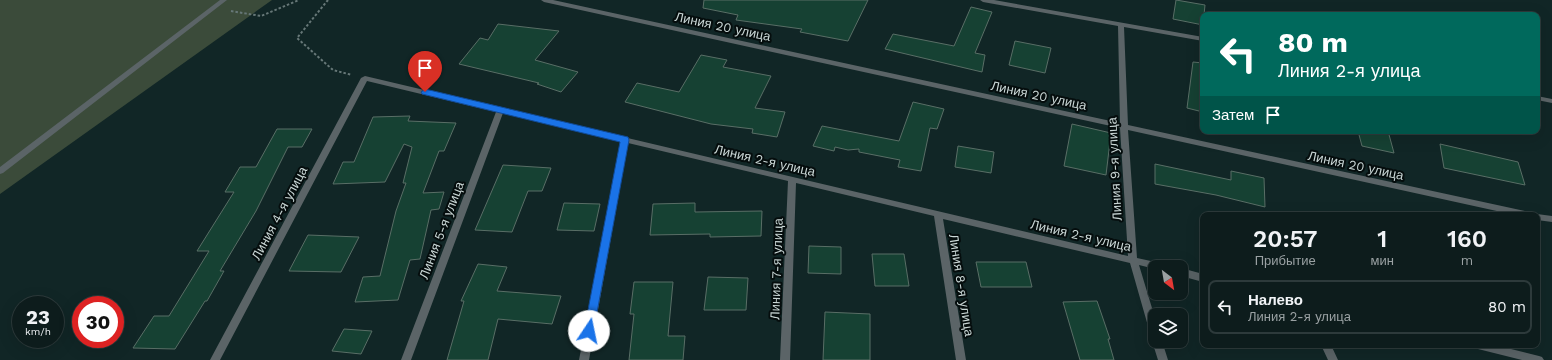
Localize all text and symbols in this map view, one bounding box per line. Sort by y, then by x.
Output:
street label: Линия 20 улица [674,9,773,44]
text: 80 m [1278,26,1348,59]
icon: left [1212,28,1264,80]
pin [408,51,442,92]
icon: arrive [414,57,436,79]
text: Линия 2-я улица [1278,60,1420,81]
street label: Линия 20 улица [990,78,1089,113]
icon: arrive [1262,104,1284,126]
text: Затем [1212,106,1254,124]
street label: Линия 9-я улица [1104,116,1125,221]
street label: Линия 2-я улица [713,142,817,180]
street label: Линия 20 улица [1307,148,1406,183]
street label: Линия 4-я улица [249,163,311,262]
street label: Линия 5-я улица [416,179,467,281]
street label: Линия 7-я улица [767,217,786,320]
street label: Линия 2-я улица [1029,217,1133,255]
text: 20:57 [1253,225,1317,253]
text: 1 [1377,225,1387,253]
text: 160 [1447,225,1487,253]
street label: Линия 8-я улица [946,233,977,338]
text: Прибытие [1255,253,1316,268]
text: мин [1370,253,1394,268]
text: m [1461,253,1473,268]
north arrow [1148,260,1188,300]
map controls [1148,260,1188,348]
text: Налево [1248,291,1303,309]
speed limit sign: 30 [72,296,124,348]
icon: left [1214,296,1236,318]
text: 80 m [1488,298,1526,316]
text: 23 [26,305,50,329]
button: layers [1148,308,1188,348]
text: Линия 2-я улица [1248,309,1351,324]
position arrow [568,310,610,352]
text: km/h [25,326,51,337]

